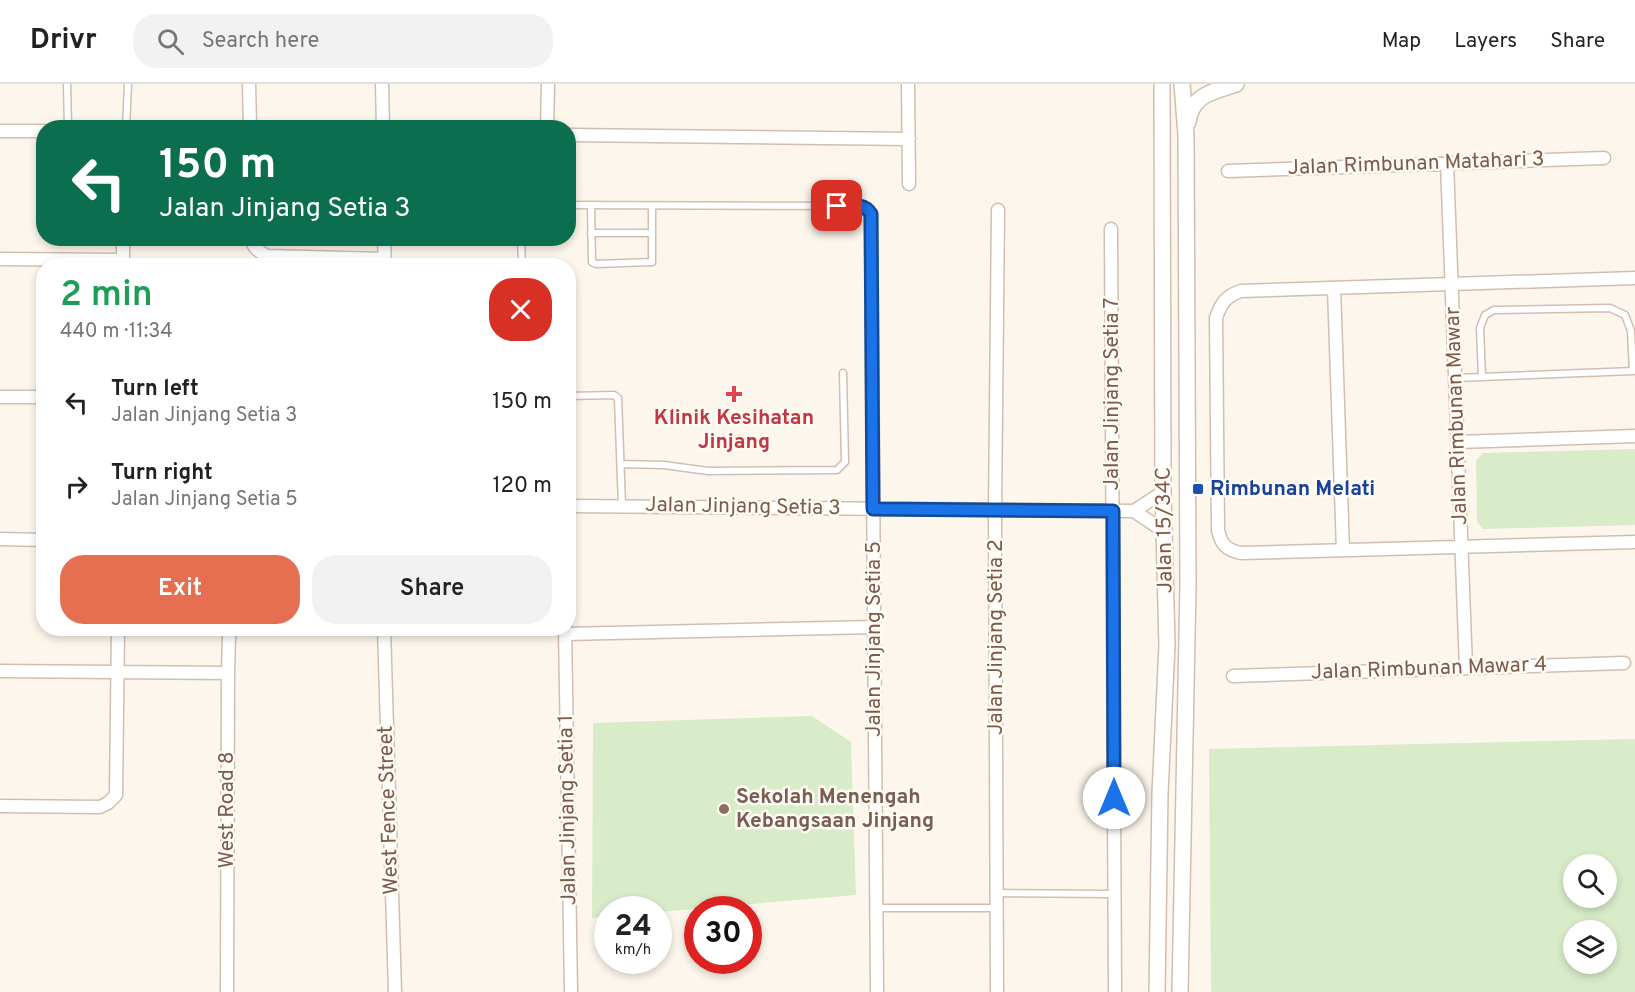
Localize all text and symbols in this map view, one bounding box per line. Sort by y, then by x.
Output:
search box [133,14,553,68]
text: Drivr [30,23,97,59]
icon: search [154,25,187,58]
text: Search here [202,28,319,55]
text: Map [1382,28,1421,55]
text: Layers [1454,28,1517,55]
text: Share [1550,28,1605,55]
text: 150 m [159,140,276,193]
icon: left [60,144,138,222]
street label: Jalan Rimbunan Matahari 3 [1287,146,1545,182]
pin [811,180,862,231]
icon: arrive [820,189,853,222]
text: Jalan Jinjang Setia 3 [159,192,411,226]
text: 2 min [60,273,153,319]
button: close [489,278,552,341]
street label: Jalan Jinjang Setia 7 [1099,297,1126,491]
street label: Jalan Rimbunan Mawar [1440,306,1474,526]
text: 440 m · 11:34 [60,319,173,345]
text: Turn left [111,376,199,403]
marker: Klinik Kesihatan Jinjang [725,385,743,403]
icon: left [60,386,93,419]
text: 150 m [492,389,552,416]
text: Jalan Jinjang Setia 3 [111,403,297,429]
place label: Klinik Kesihatan Jinjang [654,405,814,456]
text: Turn right [111,460,213,487]
street label: Jalan 15/34C [1150,467,1180,593]
icon: right [60,470,93,503]
text: 120 m [492,473,552,500]
place label: Rimbunan Melati [1210,476,1375,503]
marker: Rimbunan Melati [1191,482,1205,496]
text: Jalan Jinjang Setia 5 [111,487,298,513]
street label: Jalan Jinjang Setia 3 [645,492,841,522]
street label: Jalan Jinjang Setia 2 [983,539,1010,735]
street label: Jalan Jinjang Setia 5 [861,541,888,737]
button: Exit [60,555,300,624]
button: Share [312,555,552,624]
street label: Jalan Rimbunan Mawar 4 [1310,651,1548,687]
street label: Jalan Jinjang Setia 1 [553,714,583,906]
street label: West Fence Street [373,725,405,895]
street label: West Road 8 [214,751,241,869]
position arrow [1082,766,1146,830]
place label: Sekolah Menengah Kebangsaan Jinjang [736,784,934,835]
marker: Sekolah Menengah Kebangsaan Jinjang [717,802,731,816]
map controls [1563,854,1617,974]
button: search [1563,854,1617,908]
speed limit sign: 30 [684,896,762,974]
text: 24 [614,909,652,946]
button: layers [1563,920,1617,974]
text: km/h [615,941,651,960]

